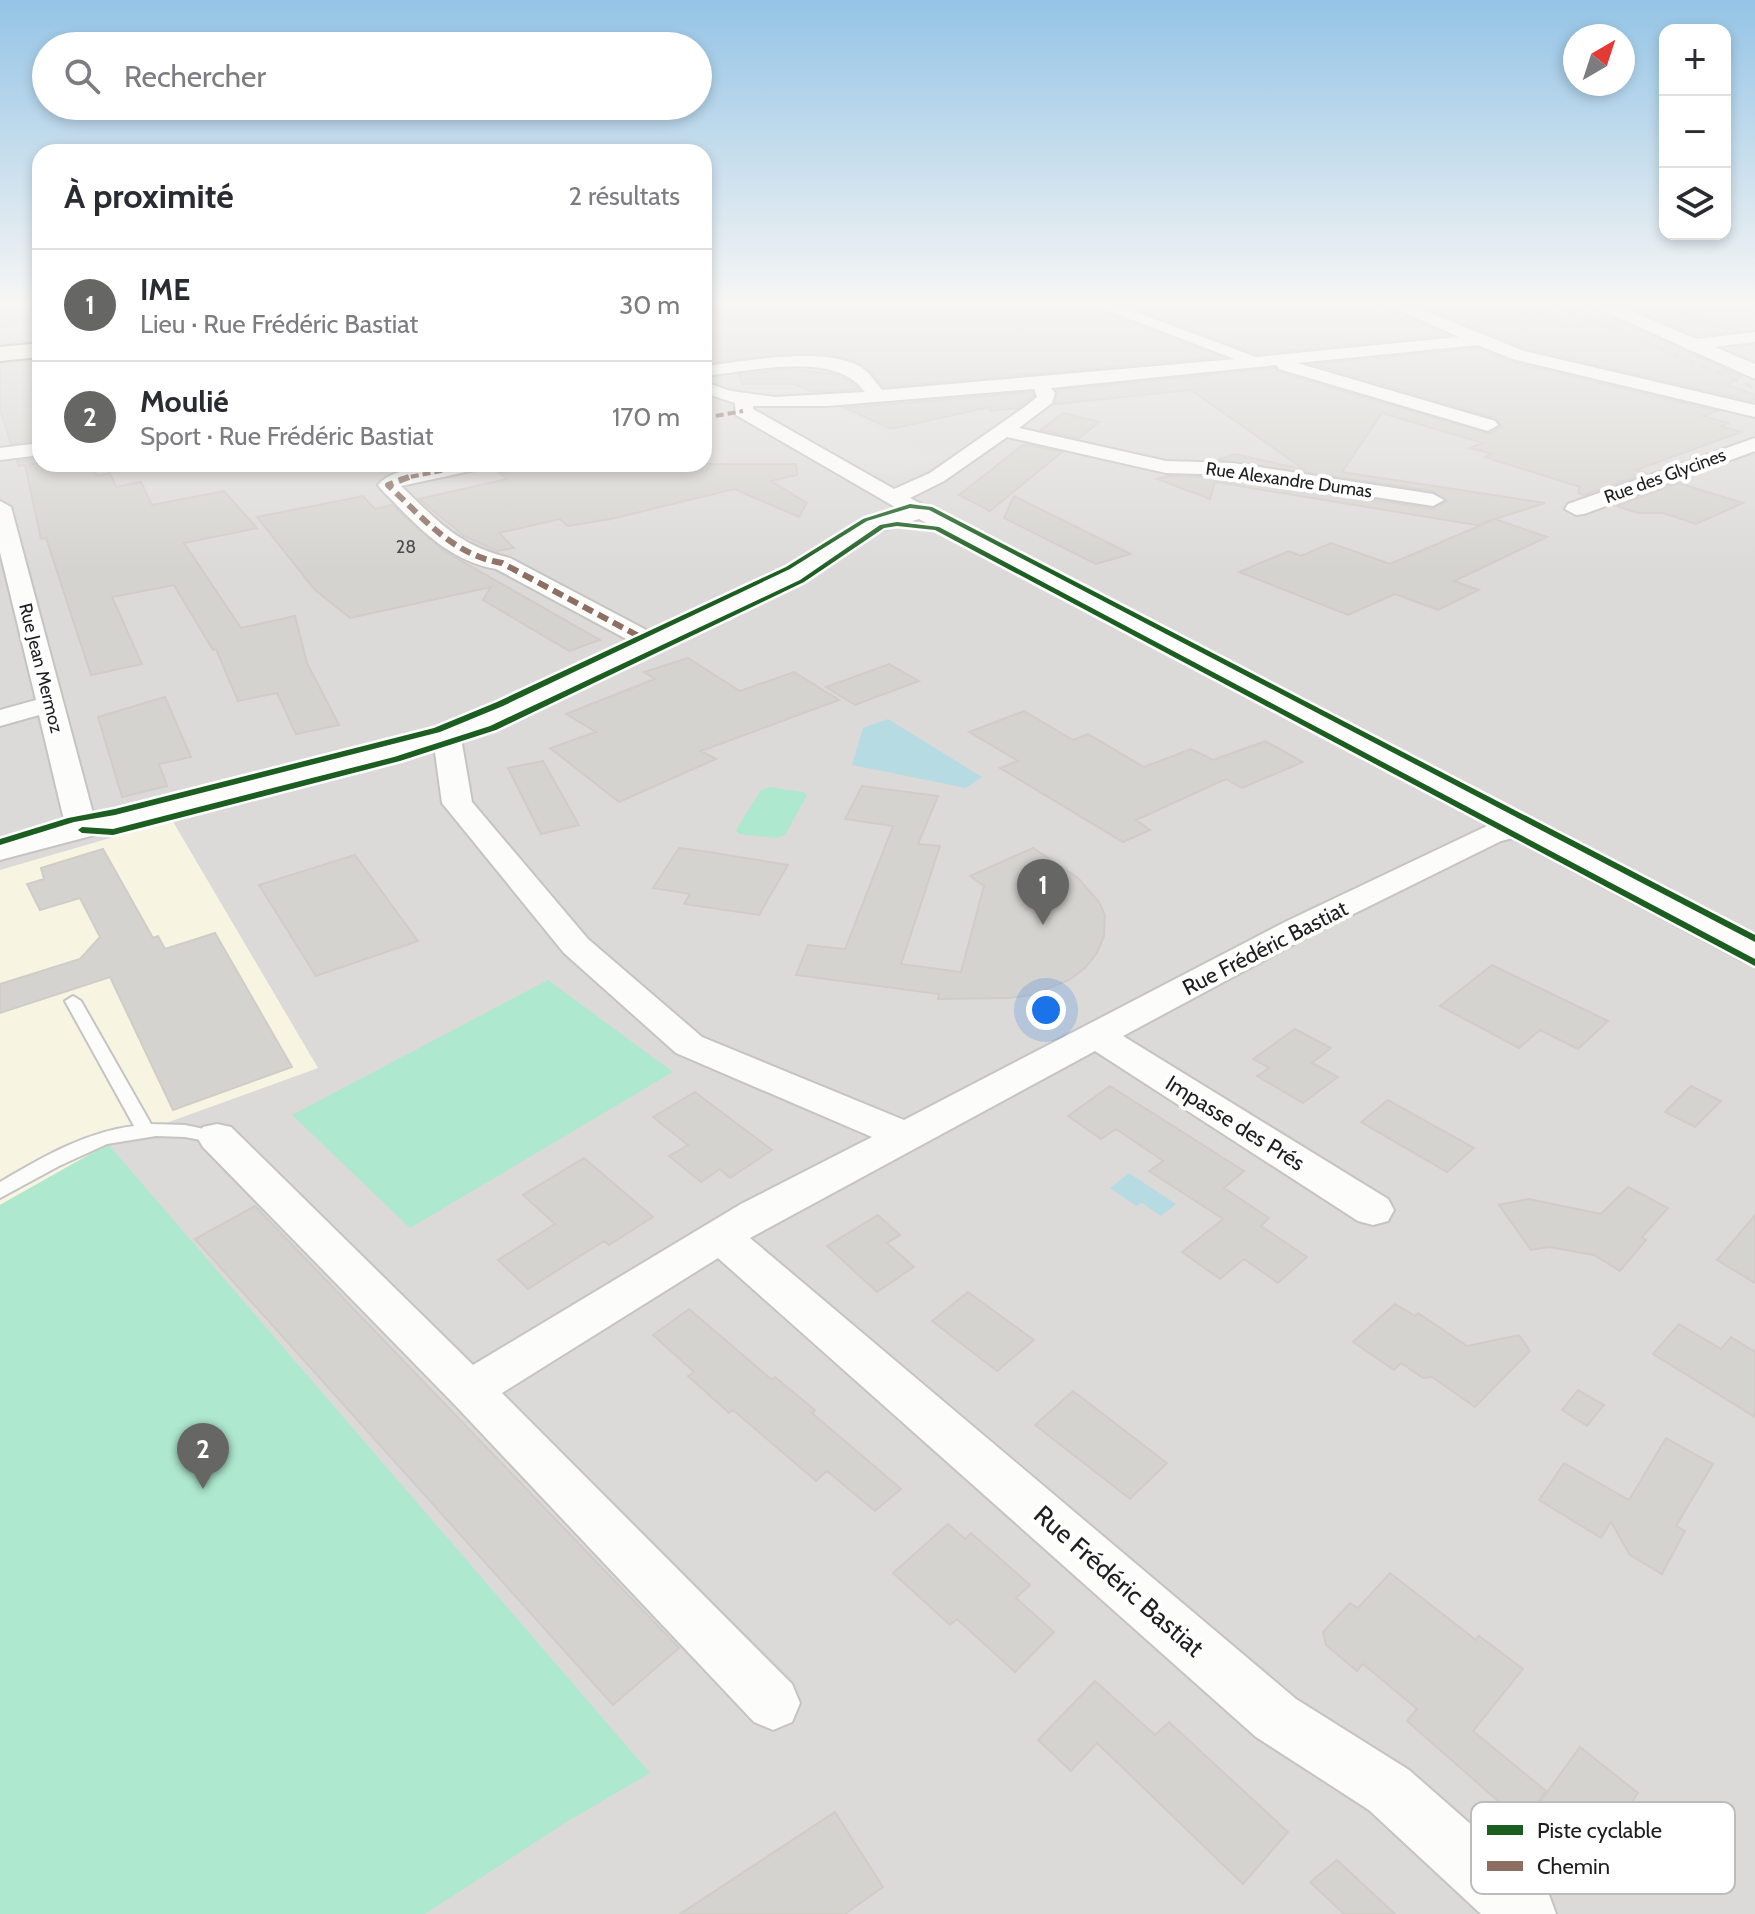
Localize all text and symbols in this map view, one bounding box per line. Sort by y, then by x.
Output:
north arrow [1563,24,1635,96]
map controls [1659,24,1731,240]
button: + [1659,24,1731,96]
search box [32,32,712,120]
icon: search [60,54,104,98]
text: Rechercher [124,58,266,95]
button: − [1659,96,1731,168]
button: layers [1659,168,1731,240]
text: À proximité [64,175,234,217]
text: 2 résultats [568,180,680,212]
text: IME [140,271,190,308]
text: 1 [85,289,95,321]
text: 30 m [619,289,680,321]
text: Lieu · Rue Frédéric Bastiat [140,308,418,340]
text: Moulié [140,383,229,420]
text: 2 [83,401,97,433]
text: 170 m [612,401,680,433]
text: Sport · Rue Frédéric Bastiat [140,420,434,452]
street label: Rue des Glycines [1601,444,1729,508]
street label: Rue Alexandre Dumas [1204,457,1374,503]
house number: 28 [396,536,416,558]
street label: Rue Jean Mermoz [14,601,68,736]
pin: 1 [1017,859,1069,925]
street label: Rue Frédéric Bastiat [1178,894,1353,1001]
your location [1026,990,1066,1030]
street label: Impasse des Prés [1160,1069,1310,1177]
pin: 2 [177,1423,229,1489]
street label: Rue Frédéric Bastiat [1027,1498,1211,1664]
legend [1471,1802,1735,1894]
text: Piste cyclable [1537,1817,1662,1844]
text: Chemin [1537,1853,1610,1880]

